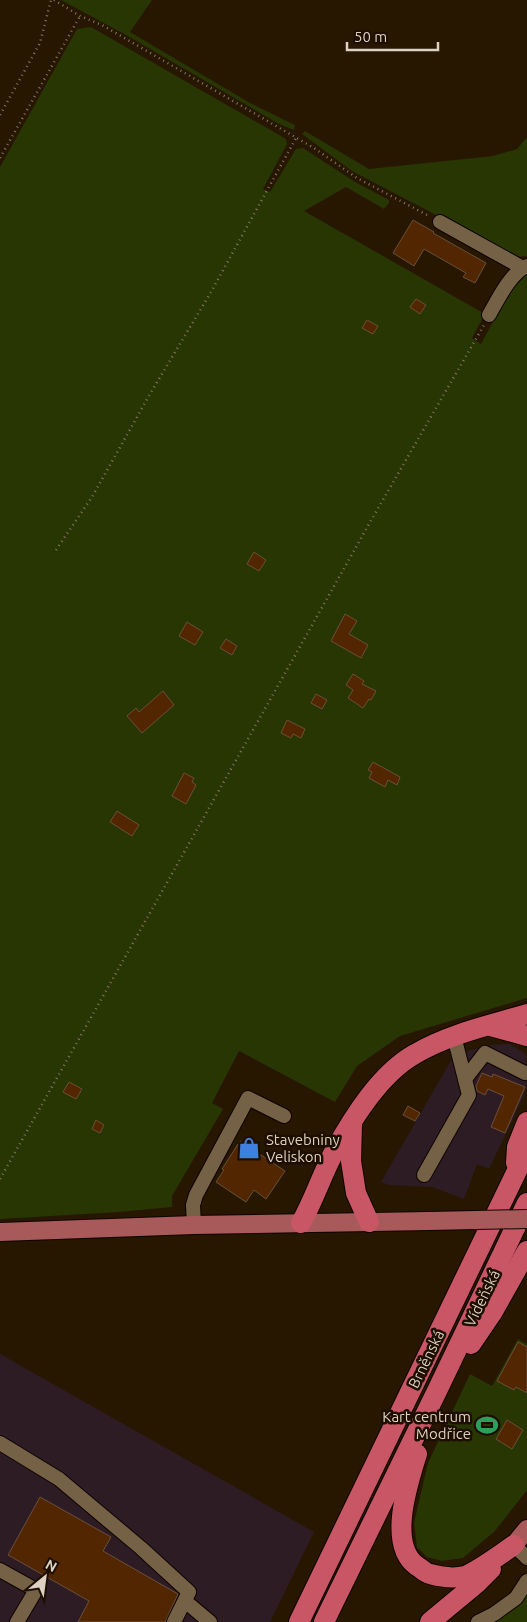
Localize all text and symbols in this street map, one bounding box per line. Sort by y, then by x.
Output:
scale bar [347,20,438,52]
text: 50 m [354,28,387,45]
place label: Stavebniny Veliskon [266,1131,340,1165]
shop icon: Stavebniny Veliskon [236,1135,262,1161]
street label: Vídeňská [461,1267,503,1329]
street label: Brněnská [405,1327,447,1391]
place label: Kart centrum Modřice [382,1408,471,1442]
sports icon: Kart centrum Modřice [474,1412,500,1438]
north arrow [20,1552,70,1602]
text: N [43,1556,60,1575]

